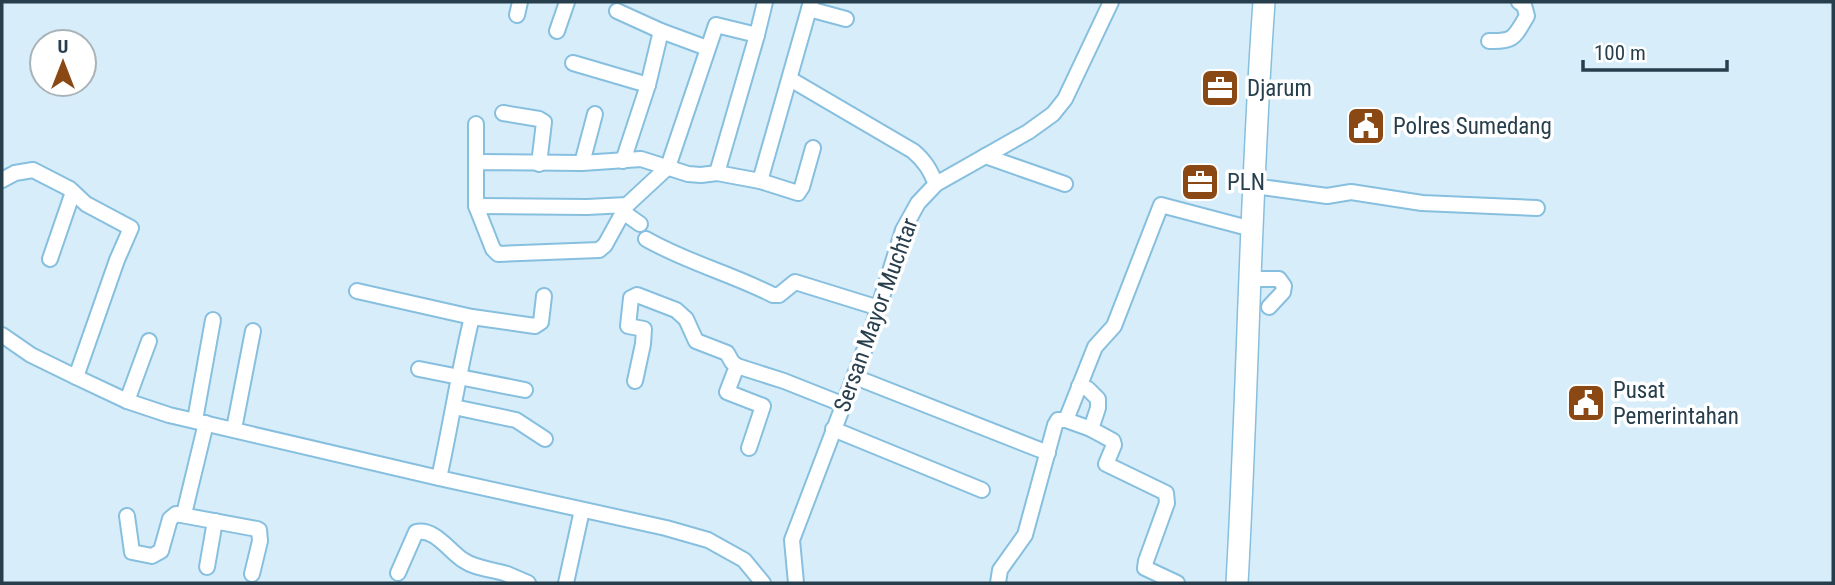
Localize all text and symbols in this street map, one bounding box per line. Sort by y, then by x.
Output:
north arrow [28,28,98,98]
scale bar [1583,28,1727,72]
text: U [58,35,68,58]
text: 100 m [1594,41,1646,65]
office icon: Djarum [1199,67,1241,109]
place label: Djarum [1247,75,1312,102]
public building icon: Polres Sumedang [1345,105,1387,147]
place label: Polres Sumedang [1393,113,1552,140]
office icon: PLN [1179,161,1221,203]
place label: PLN [1227,169,1265,196]
street label: Sersan Mayor Muchtar [828,214,924,416]
place label: Pusat Pemerintahan [1613,377,1739,430]
public building icon: Pusat Pemerintahan [1565,382,1607,424]

